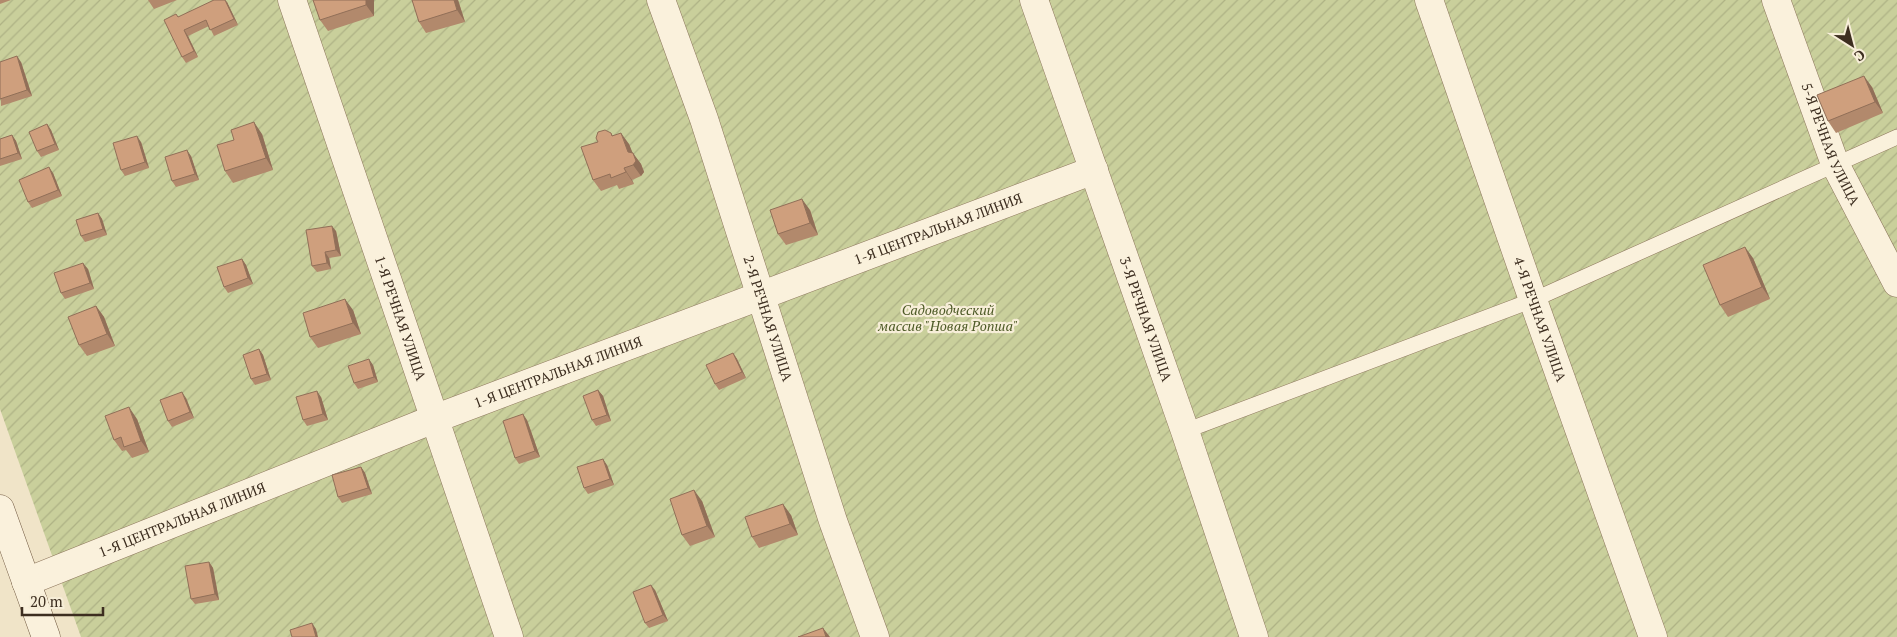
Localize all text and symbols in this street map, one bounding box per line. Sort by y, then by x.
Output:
north arrow [1827,20,1877,70]
text: С [1851,46,1869,66]
street label: 5-Я РЕЧНАЯ УЛИЦА [1797,80,1865,209]
street label: 1-Я ЦЕНТРАЛЬНАЯ ЛИНИЯ [851,188,1025,269]
street label: 1-Я РЕЧНАЯ УЛИЦА [371,253,431,383]
street label: 2-Я РЕЧНАЯ УЛИЦА [739,253,798,384]
street label: 3-Я РЕЧНАЯ УЛИЦА [1116,254,1177,384]
street label: 4-Я РЕЧНАЯ УЛИЦА [1510,254,1571,384]
park label: Садоводческий массив "Новая Ропша" [877,300,1018,335]
street label: 1-Я ЦЕНТРАЛЬНАЯ ЛИНИЯ [471,331,645,412]
street label: 1-Я ЦЕНТРАЛЬНАЯ ЛИНИЯ [95,477,268,561]
scale bar [22,584,104,616]
text: 20 m [30,591,63,611]

